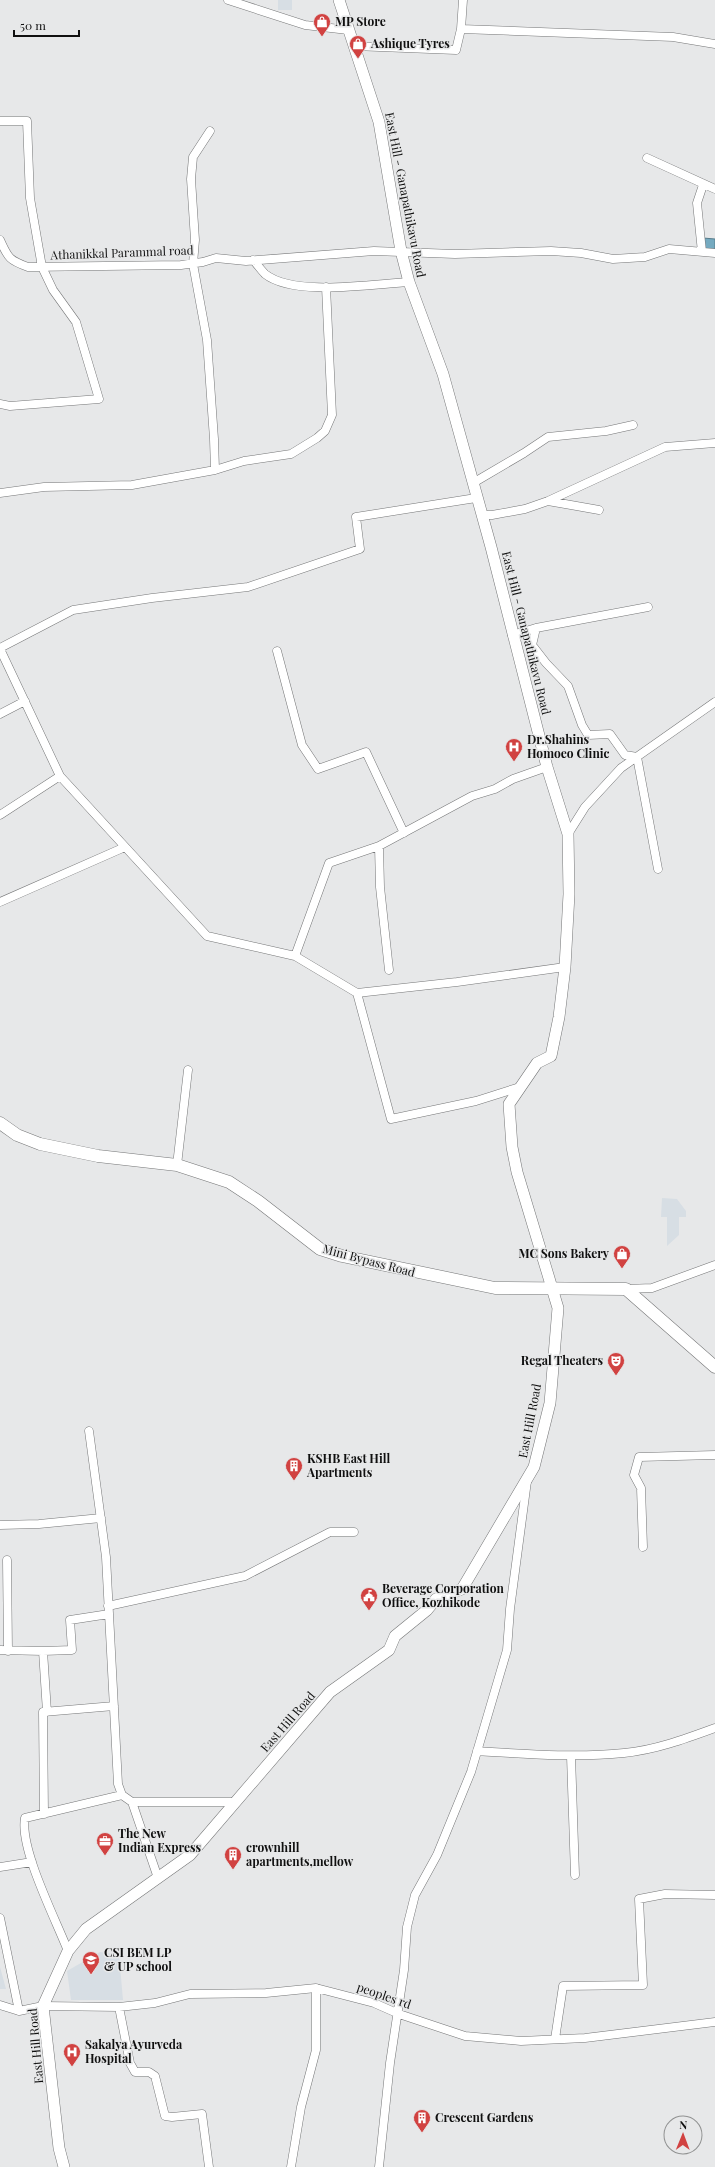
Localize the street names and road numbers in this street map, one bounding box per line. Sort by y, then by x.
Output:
street label: East Hill - Ganapathikavu Road [382,111,430,279]
street label: Athanikkal Parammal road [49,242,194,263]
street label: East Hill - Ganapathikavu Road [499,549,555,716]
street label: Mini Bypass Road [321,1240,417,1280]
street label: East Hill Road [514,1382,544,1459]
street label: East Hill Road [256,1688,318,1755]
street label: peoples rd [355,1978,414,2012]
street label: East Hill Road [24,2008,46,2084]

